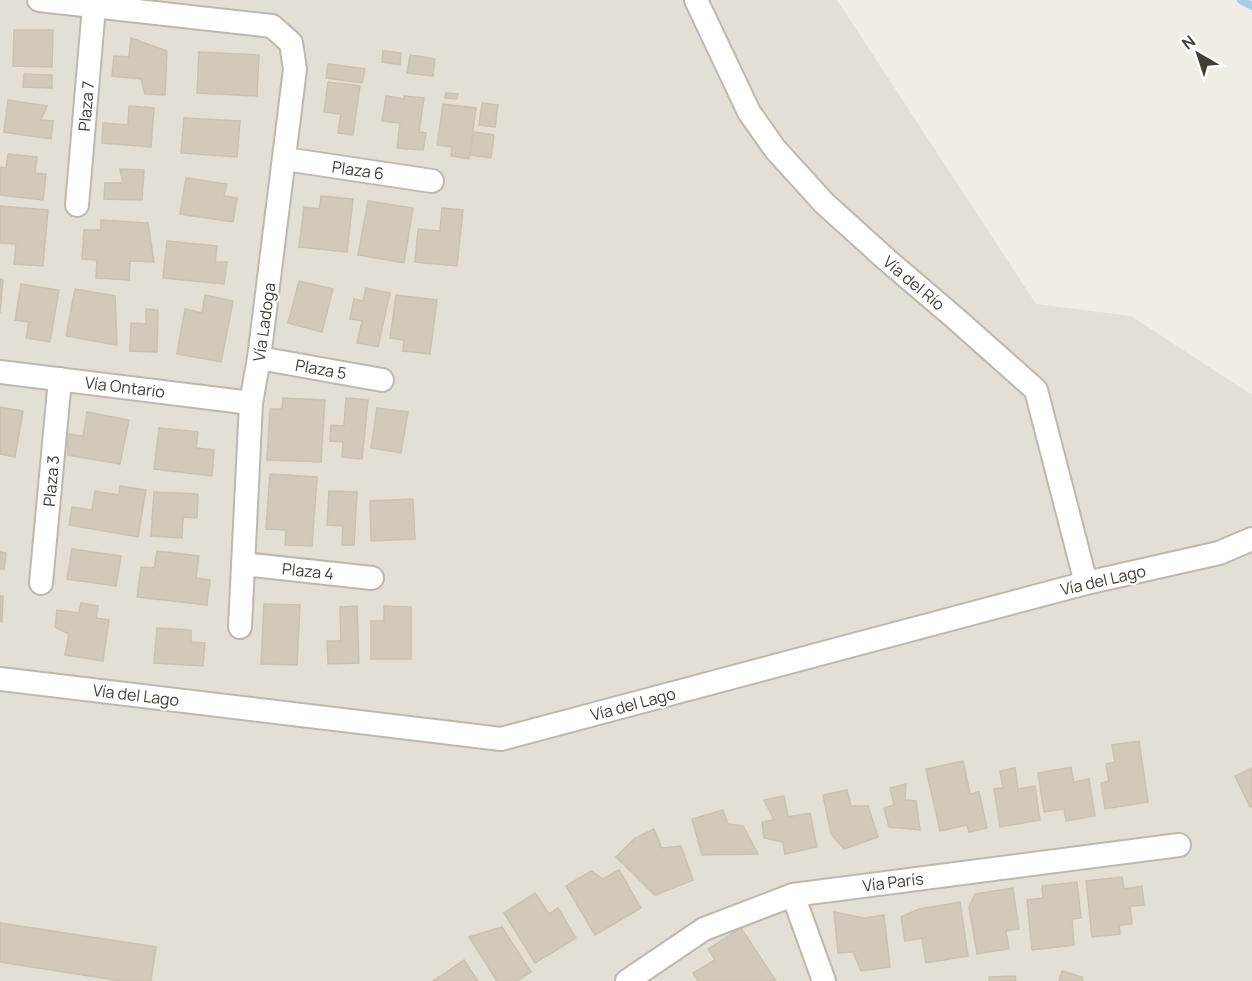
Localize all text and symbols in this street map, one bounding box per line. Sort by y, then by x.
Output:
north arrow [1168,24,1228,84]
text: N [1177,30,1200,55]
street label: Plaza 7 [73,80,99,132]
street label: Plaza 6 [331,155,385,185]
street label: Vía del Río [879,251,949,315]
street label: Vía Ladoga [248,281,280,363]
street label: Plaza 5 [294,354,348,384]
street label: Vía Ontario [84,371,166,403]
street label: Plaza 3 [38,455,64,507]
street label: Plaza 4 [281,557,335,585]
street label: Vía del Lago [1058,560,1148,600]
street label: Vía del Lago [92,679,180,711]
street label: Vía del Lago [588,682,678,726]
street label: Vía París [861,867,925,897]

